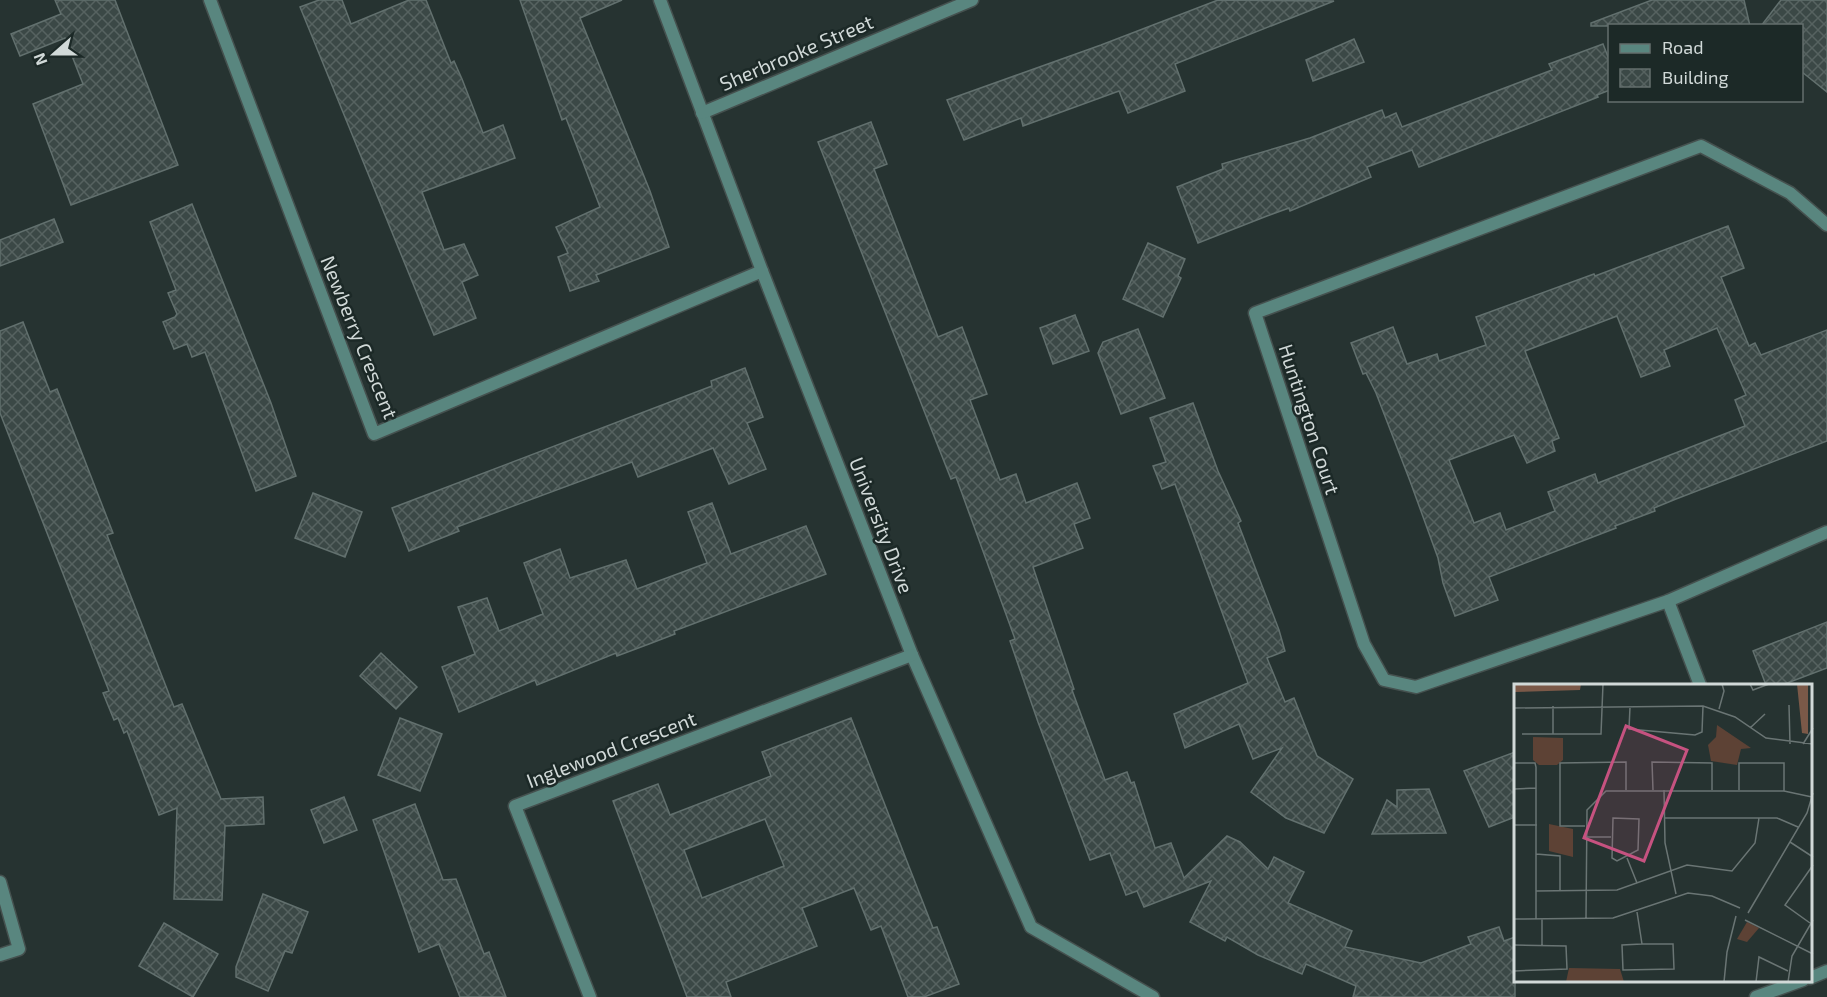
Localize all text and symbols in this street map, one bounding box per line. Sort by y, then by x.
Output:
street label: Sherbrooke Street [716,9,877,95]
north arrow [24,24,84,84]
legend [1608,24,1803,102]
text: Road [1662,36,1703,58]
text: N [29,51,50,68]
text: Building [1662,66,1729,88]
street label: Newberry Crescent [316,252,404,422]
street label: Huntington Court [1274,341,1346,498]
street label: University Drive [845,453,919,597]
inset map [1514,684,1812,982]
street label: Inglewood Crescent [523,706,699,792]

